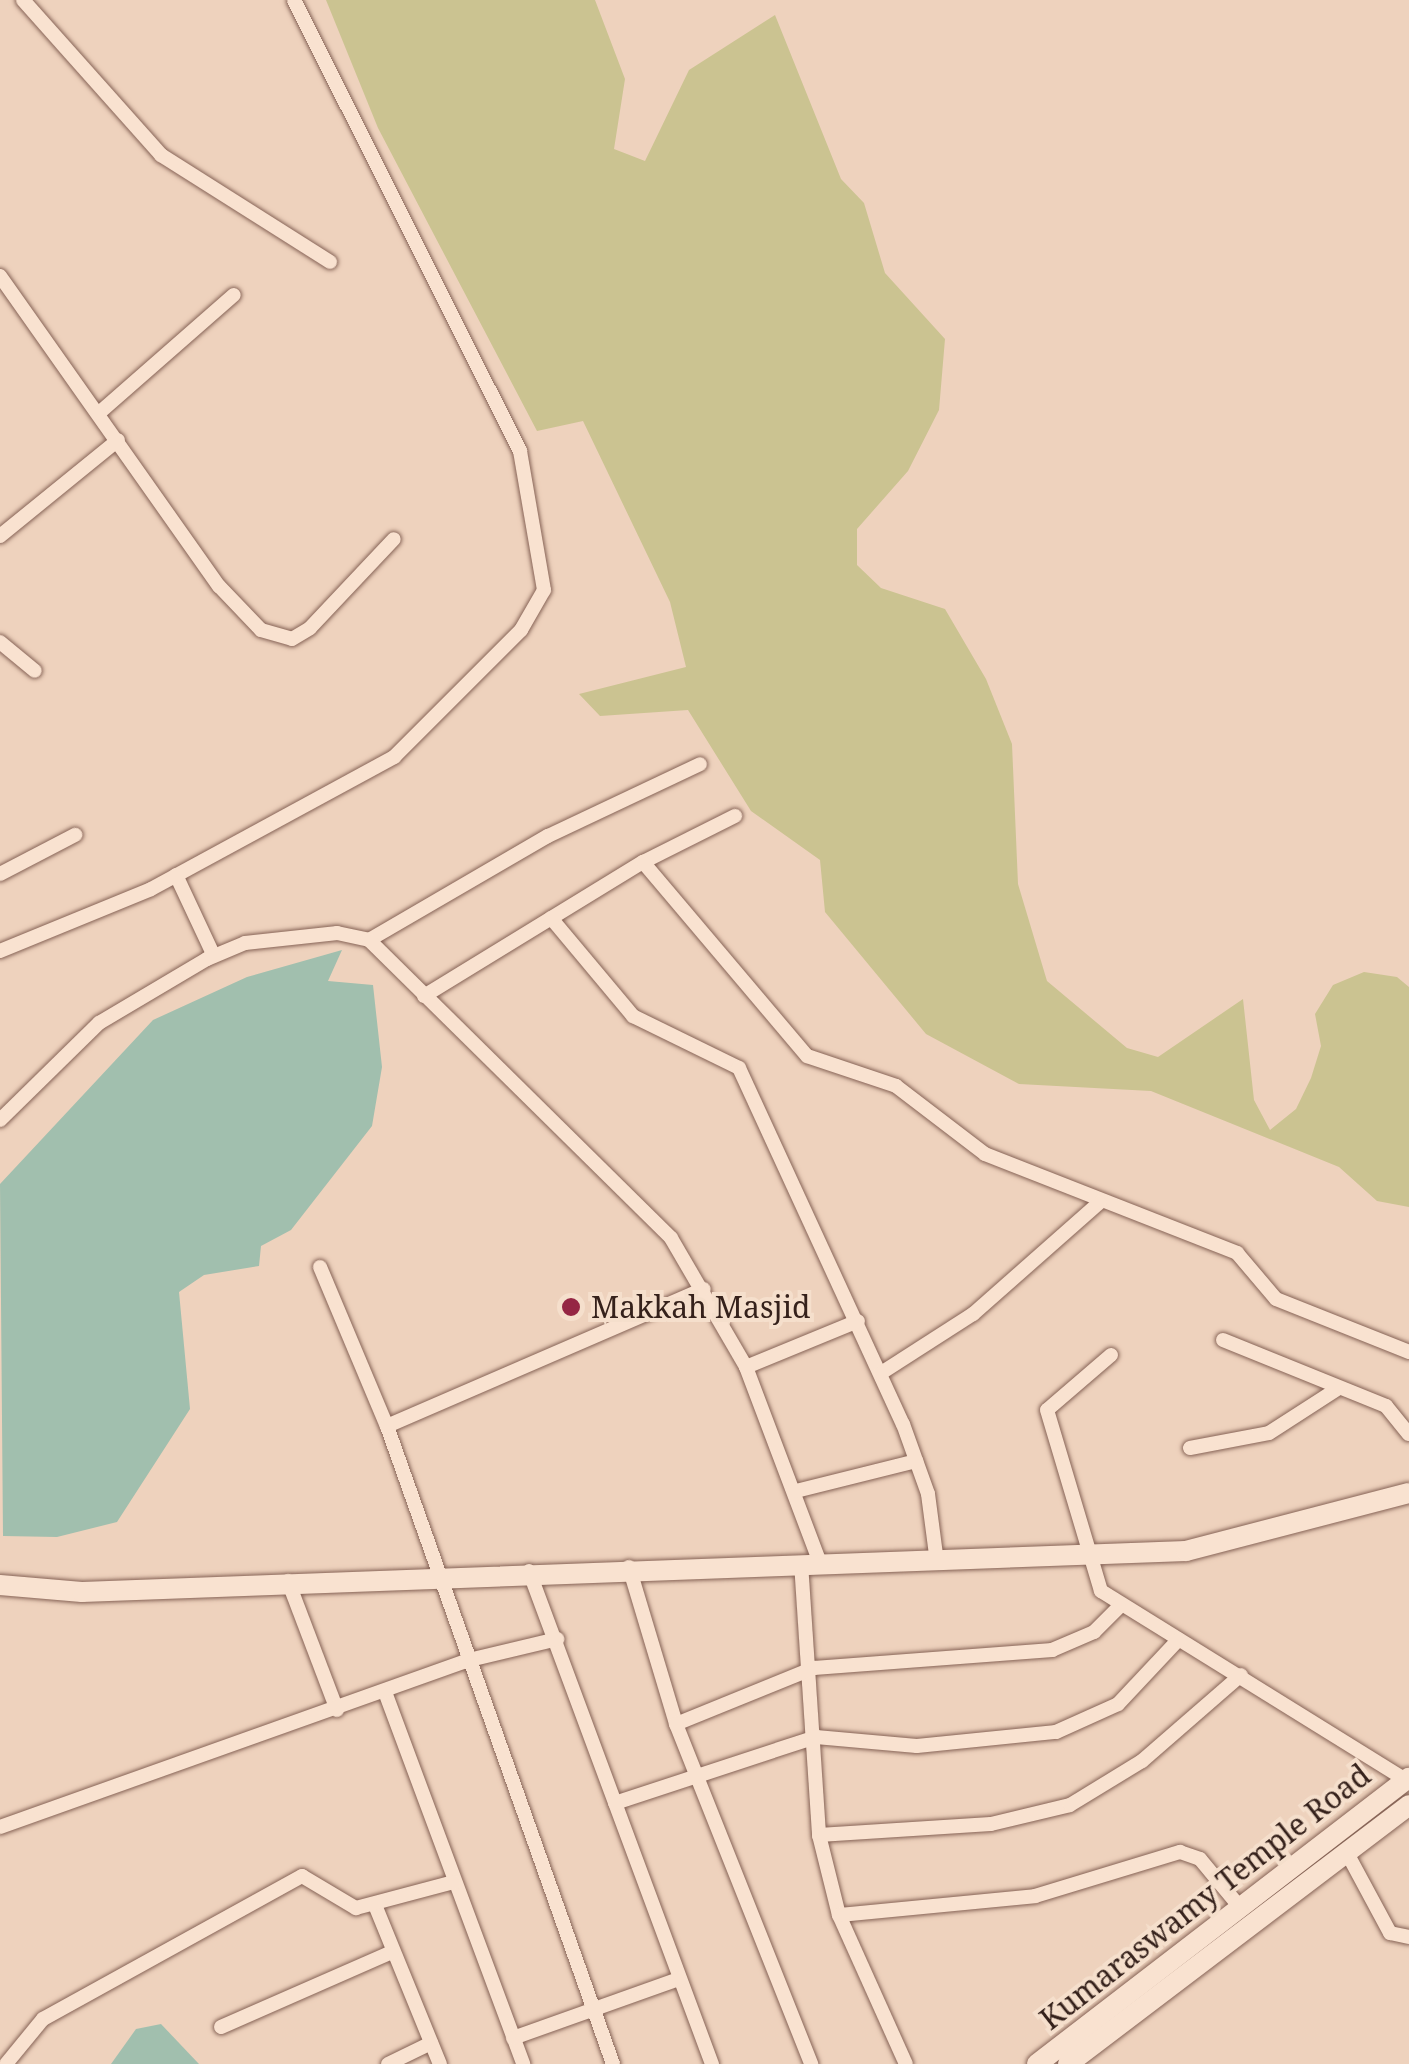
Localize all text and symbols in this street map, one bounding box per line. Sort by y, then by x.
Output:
place label: Makkah Masjid [591,1289,810,1325]
marker: Makkah Masjid [560,1296,582,1318]
street label: Kumaraswamy Temple Road [1033,1757,1377,2037]

